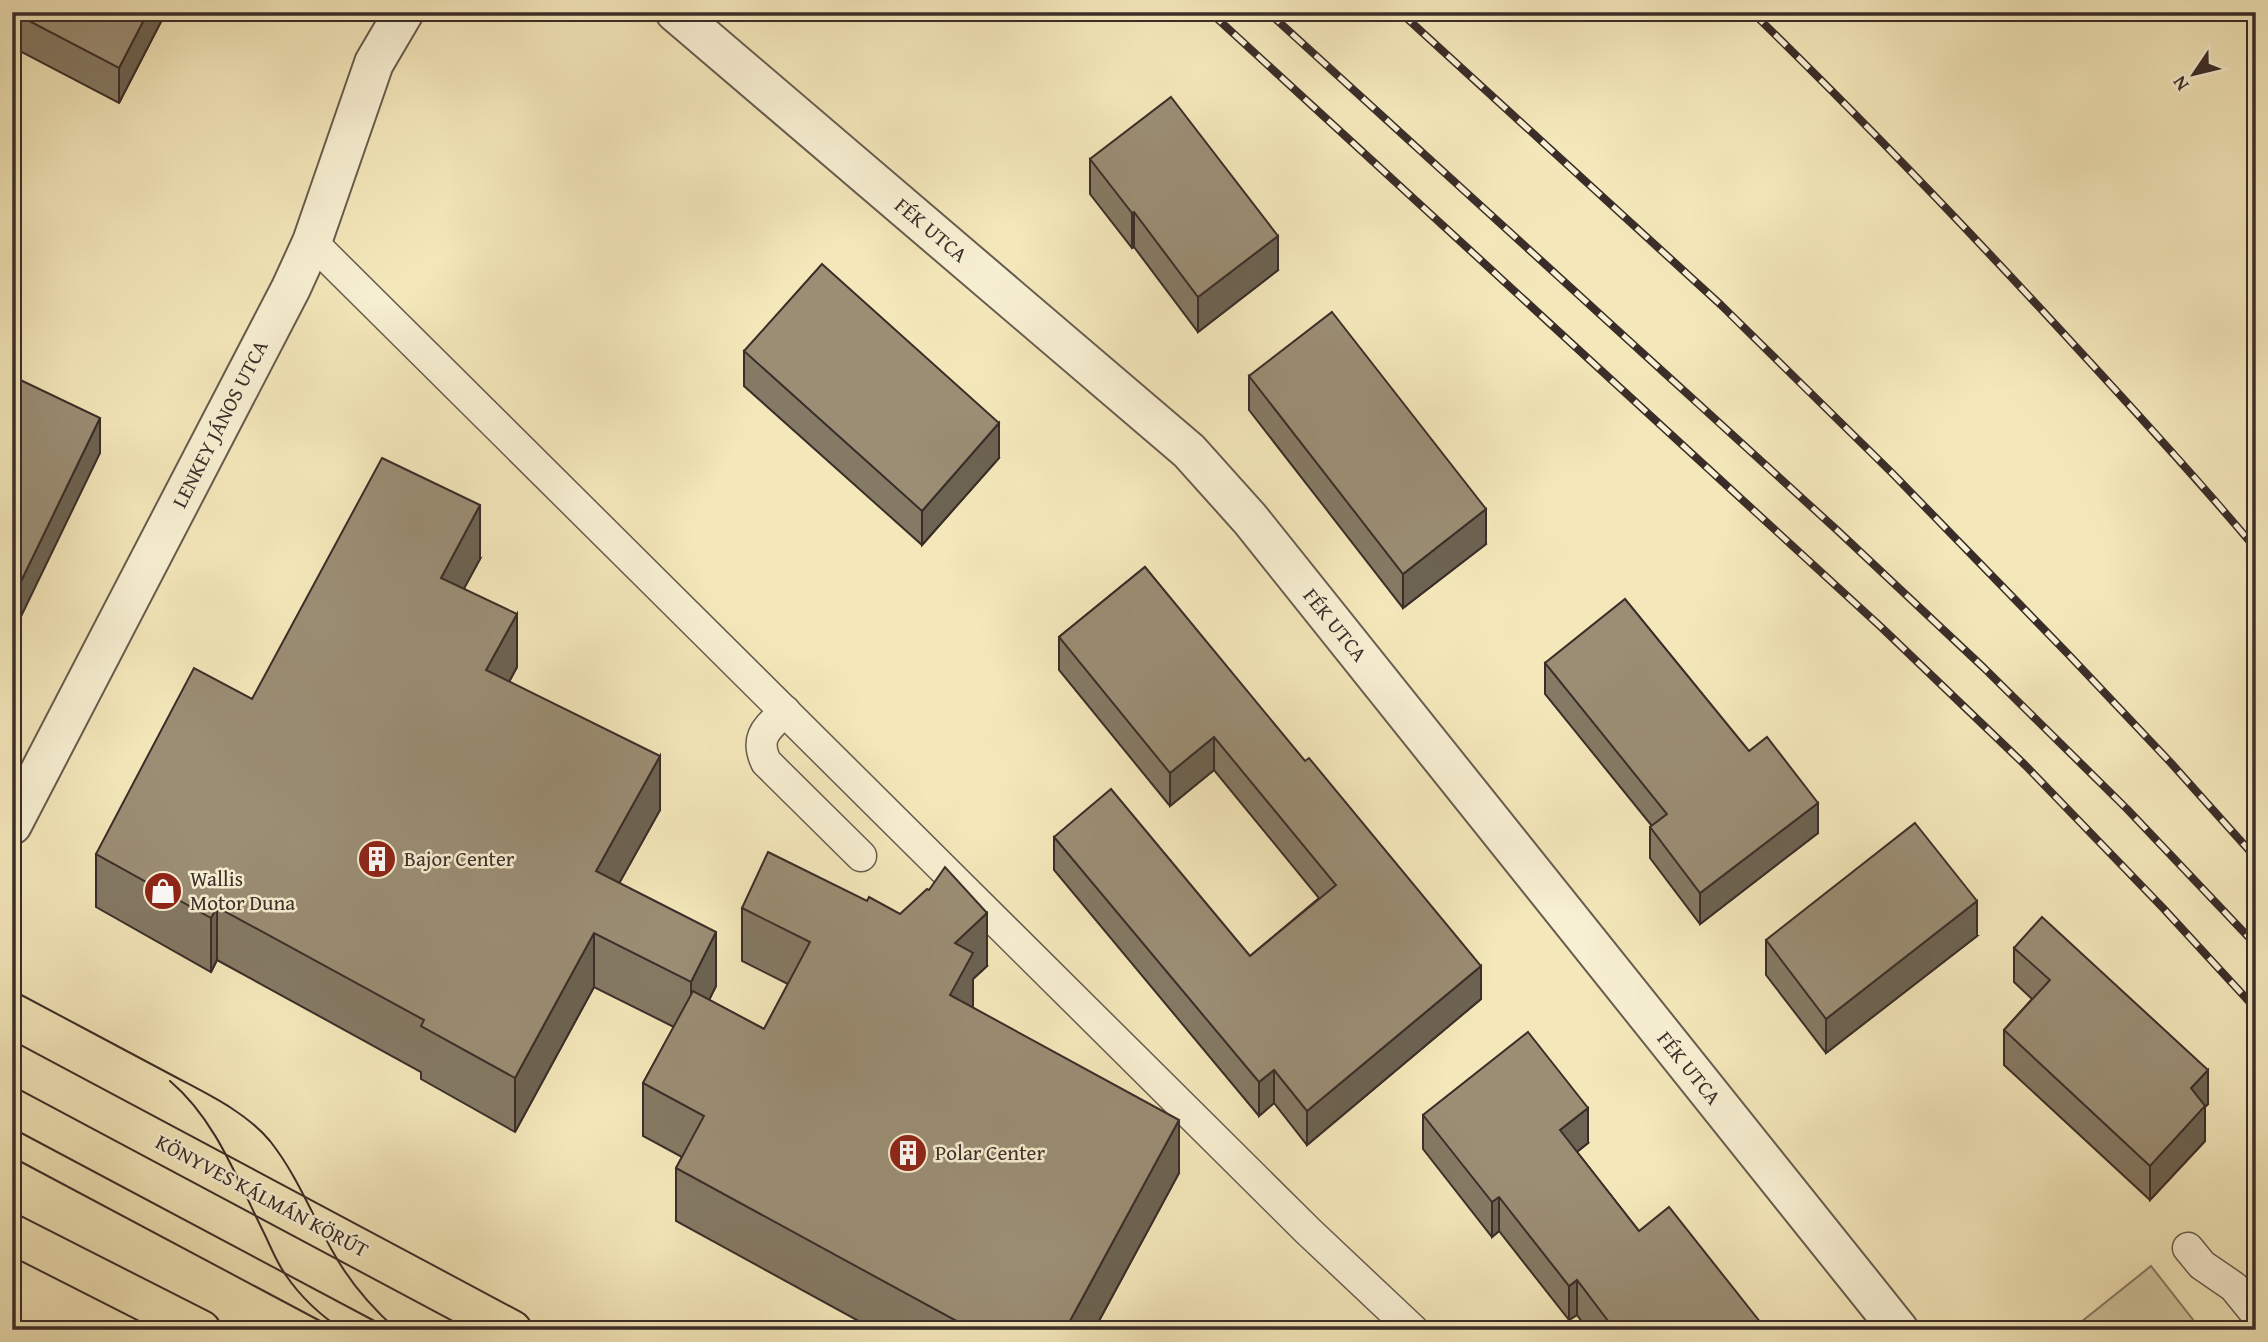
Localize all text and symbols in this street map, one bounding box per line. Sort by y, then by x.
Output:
north arrow [2160,38,2230,108]
text: N [2165,70,2195,97]
street label: FÉK UTCA [888,190,975,270]
street label: LENKEY JÁNOS UTCA [164,334,275,513]
street label: FÉK UTCA [1296,581,1375,668]
building icon: Bajor Center [356,838,398,880]
place label: Bajor Center [404,843,515,874]
place label: Wallis Motor Duna [190,863,295,918]
shop icon: Wallis Motor Duna [142,870,184,912]
street label: FÉK UTCA [1650,1024,1729,1111]
street label: KÖNYVES KÁLMÁN KÖRÚT [150,1126,374,1265]
building icon: Polar Center [887,1132,929,1174]
place label: Polar Center [935,1137,1045,1168]

